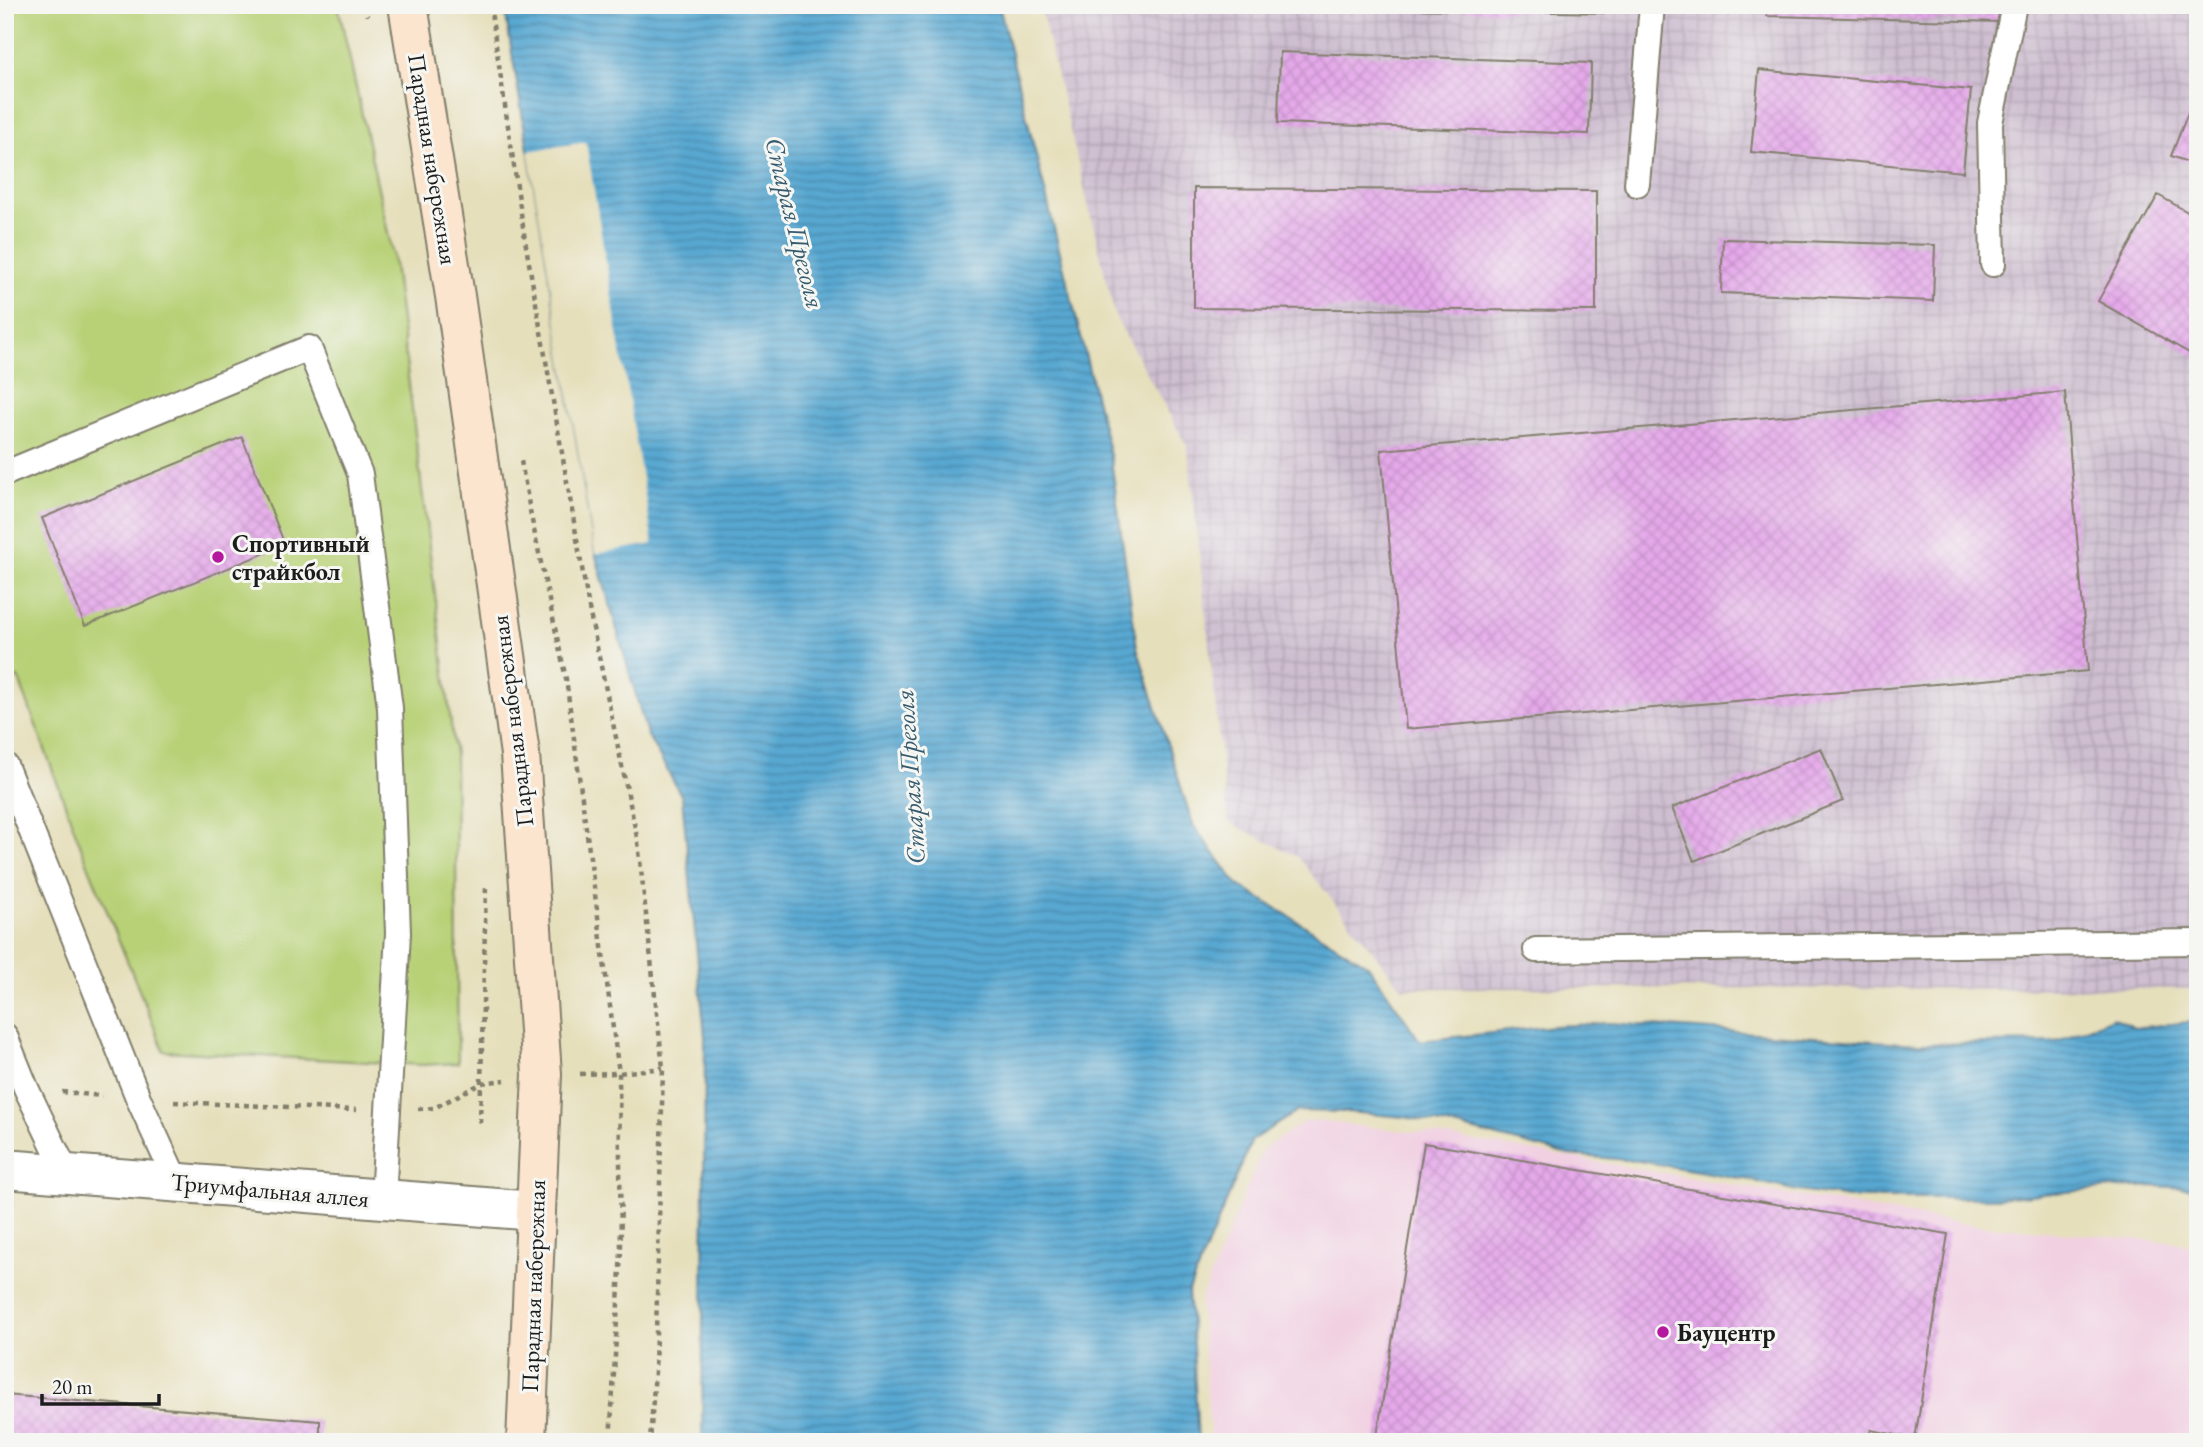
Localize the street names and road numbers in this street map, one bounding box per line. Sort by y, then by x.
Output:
street label: Парадная набережная [401,51,465,267]
street label: Парадная набережная [484,613,540,829]
street label: Триумфальная аллея [170,1166,371,1214]
street label: Парадная набережная [514,1179,552,1393]

